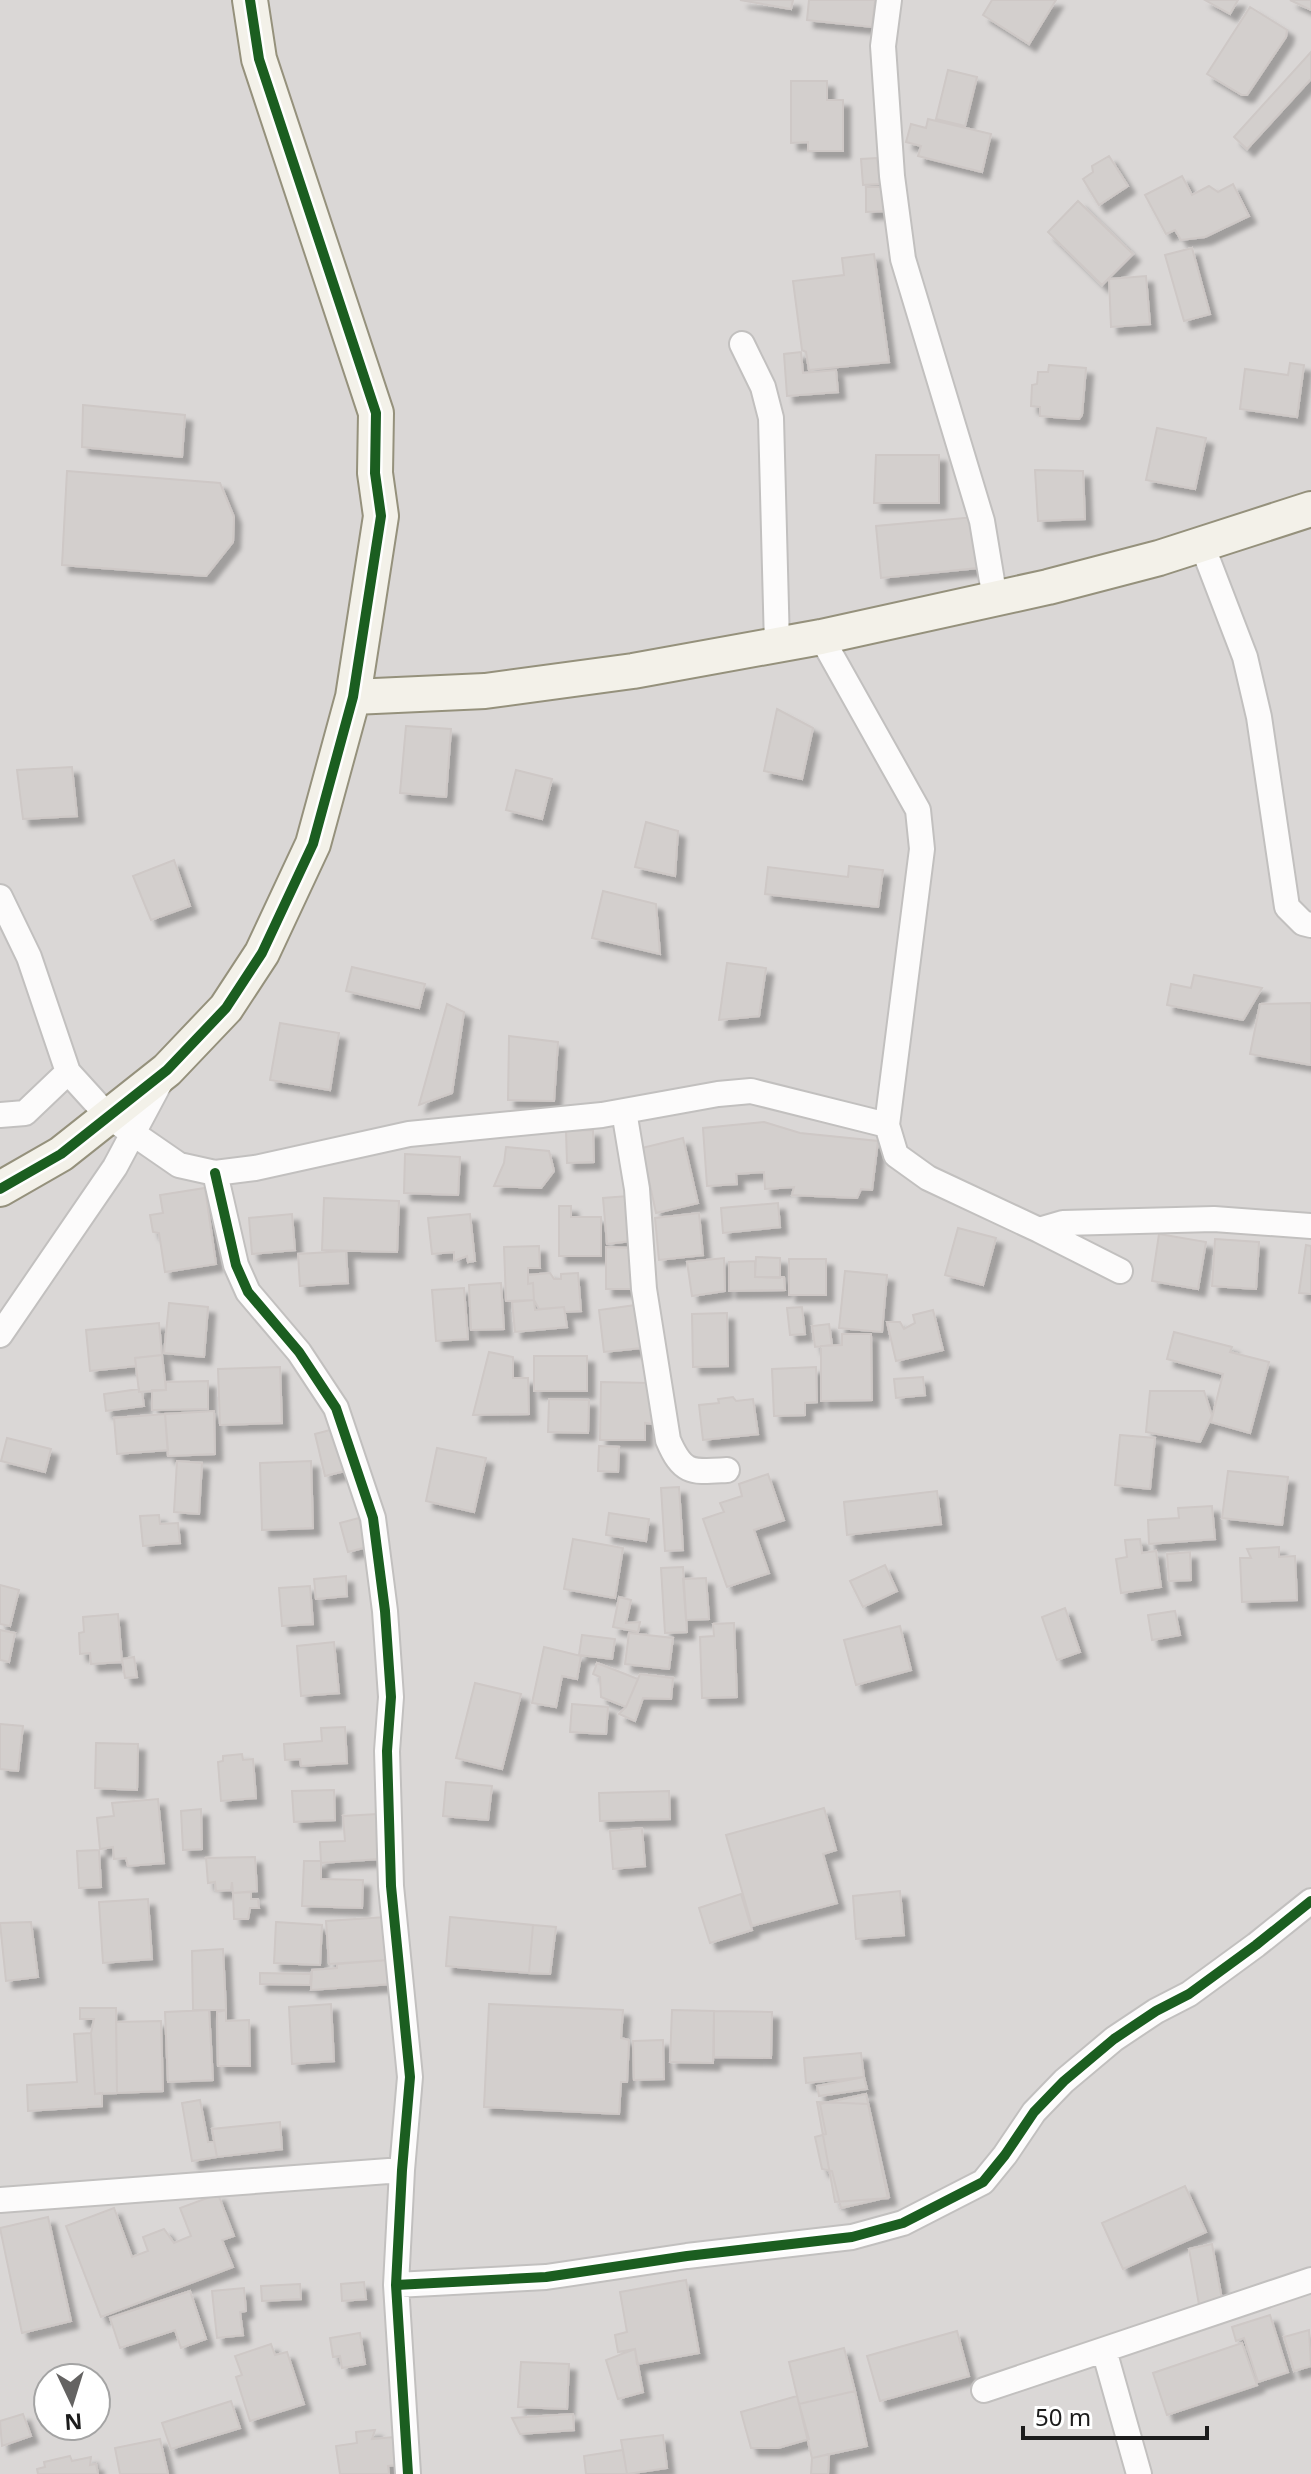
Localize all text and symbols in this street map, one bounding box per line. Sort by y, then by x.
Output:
north arrow [32,2362,112,2442]
scale bar [1023,2390,1207,2440]
text: 50 m [1035,2400,1091,2433]
text: N [63,2407,83,2439]

